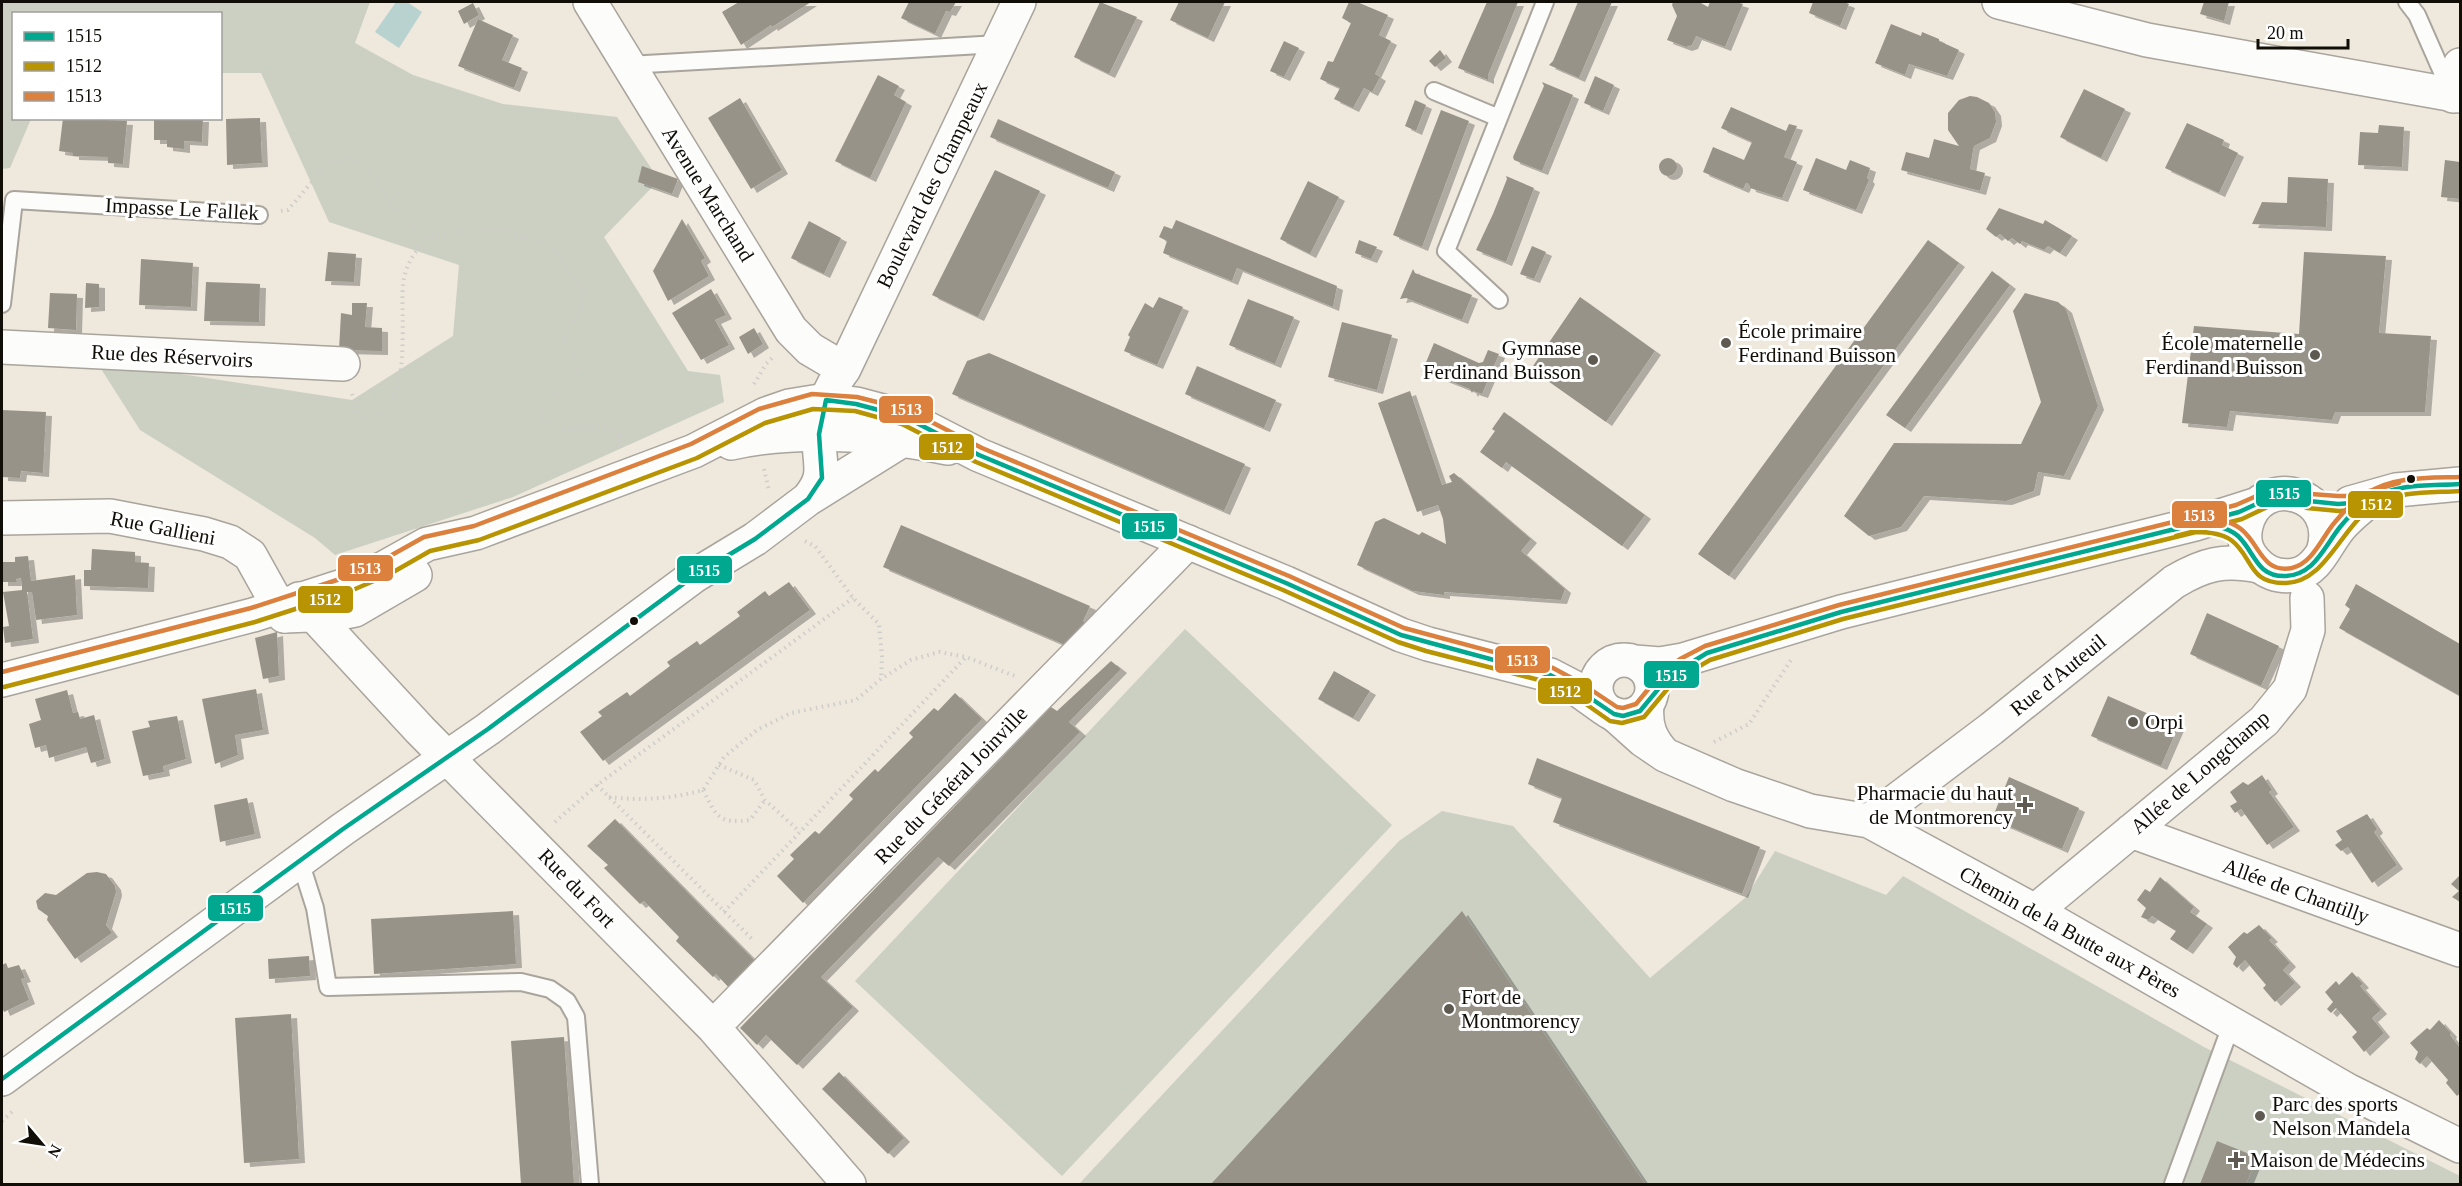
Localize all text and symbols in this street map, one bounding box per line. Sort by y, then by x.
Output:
legend [12,12,222,120]
scale bar [2258,12,2348,50]
text: 20 m [2267,23,2304,43]
text: 1515 [66,26,102,46]
text: 1512 [66,56,102,76]
street label: Boulevard des Champeaux [872,78,993,292]
text: 1513 [66,86,102,106]
street label: Avenue Marchand [657,122,759,266]
street label: Impasse Le Fallek [105,193,260,225]
place label: École primaire Ferdinand Buisson [1738,319,1897,367]
place label: École maternelle Ferdinand Buisson [2145,331,2303,379]
place label: Gymnase Ferdinand Buisson [1423,336,1581,384]
marker: École primaire Ferdinand Buisson [1719,336,1733,350]
street label: Rue des Réservoirs [90,340,254,372]
marker: École maternelle Ferdinand Buisson [2308,348,2322,362]
marker: Gymnase Ferdinand Buisson [1586,353,1600,367]
line badge: 1513 [878,395,934,424]
text: 1513 [890,401,922,418]
line badge: 1512 [918,433,975,461]
text: 1512 [931,439,963,456]
unlabelled marker [2405,473,2417,485]
line badge: 1515 [2255,479,2312,508]
text: 1515 [2268,485,2300,502]
line badge: 1512 [2347,490,2404,519]
text: 1512 [2360,496,2392,513]
line badge: 1513 [2171,500,2228,529]
street label: Rue Gallieni [108,506,218,550]
text: 1513 [2183,507,2215,524]
line badge: 1515 [1121,512,1178,540]
text: 1515 [1133,518,1165,535]
line badge: 1513 [337,554,394,582]
line badge: 1515 [676,555,733,584]
text: 1513 [349,560,381,577]
text: 1515 [688,562,720,579]
line badge: 1512 [297,585,354,614]
text: 1512 [309,591,341,608]
unlabelled marker [628,615,640,627]
street label: Rue d'Auteuil [2005,629,2111,721]
line badge: 1513 [1494,645,1551,674]
text: 1513 [1506,652,1538,669]
line badge: 1515 [1643,660,1700,689]
text: 1515 [1655,667,1687,684]
line badge: 1512 [1537,677,1593,705]
text: 1512 [1549,683,1581,700]
street label: Rue du Général Joinville [870,701,1032,869]
street label: Allée de Longchamp [2126,705,2274,839]
place label: Orpi [2145,710,2184,734]
marker: Orpi [2126,715,2140,729]
place label: Pharmacie du haut de Montmorency [1857,781,2014,829]
marker: Pharmacie du haut de Montmorency [2018,798,2032,812]
street label: Rue du Fort [534,844,621,933]
street label: Allée de Chantilly [2220,853,2373,929]
street label: Chemin de la Butte aux Pères [1955,861,2185,1003]
line badge: 1515 [207,894,264,922]
text: 1515 [219,900,251,917]
place label: Fort de Montmorency [1461,985,1580,1033]
marker: Fort de Montmorency [1442,1002,1456,1016]
place label: Parc des sports Nelson Mandela [2272,1092,2411,1140]
marker: Parc des sports Nelson Mandela [2253,1109,2267,1123]
north arrow [12,1114,72,1174]
text: N [44,1142,65,1161]
place label: Maison de Médecins [2250,1148,2425,1172]
marker: Maison de Médecins [2227,1151,2245,1169]

